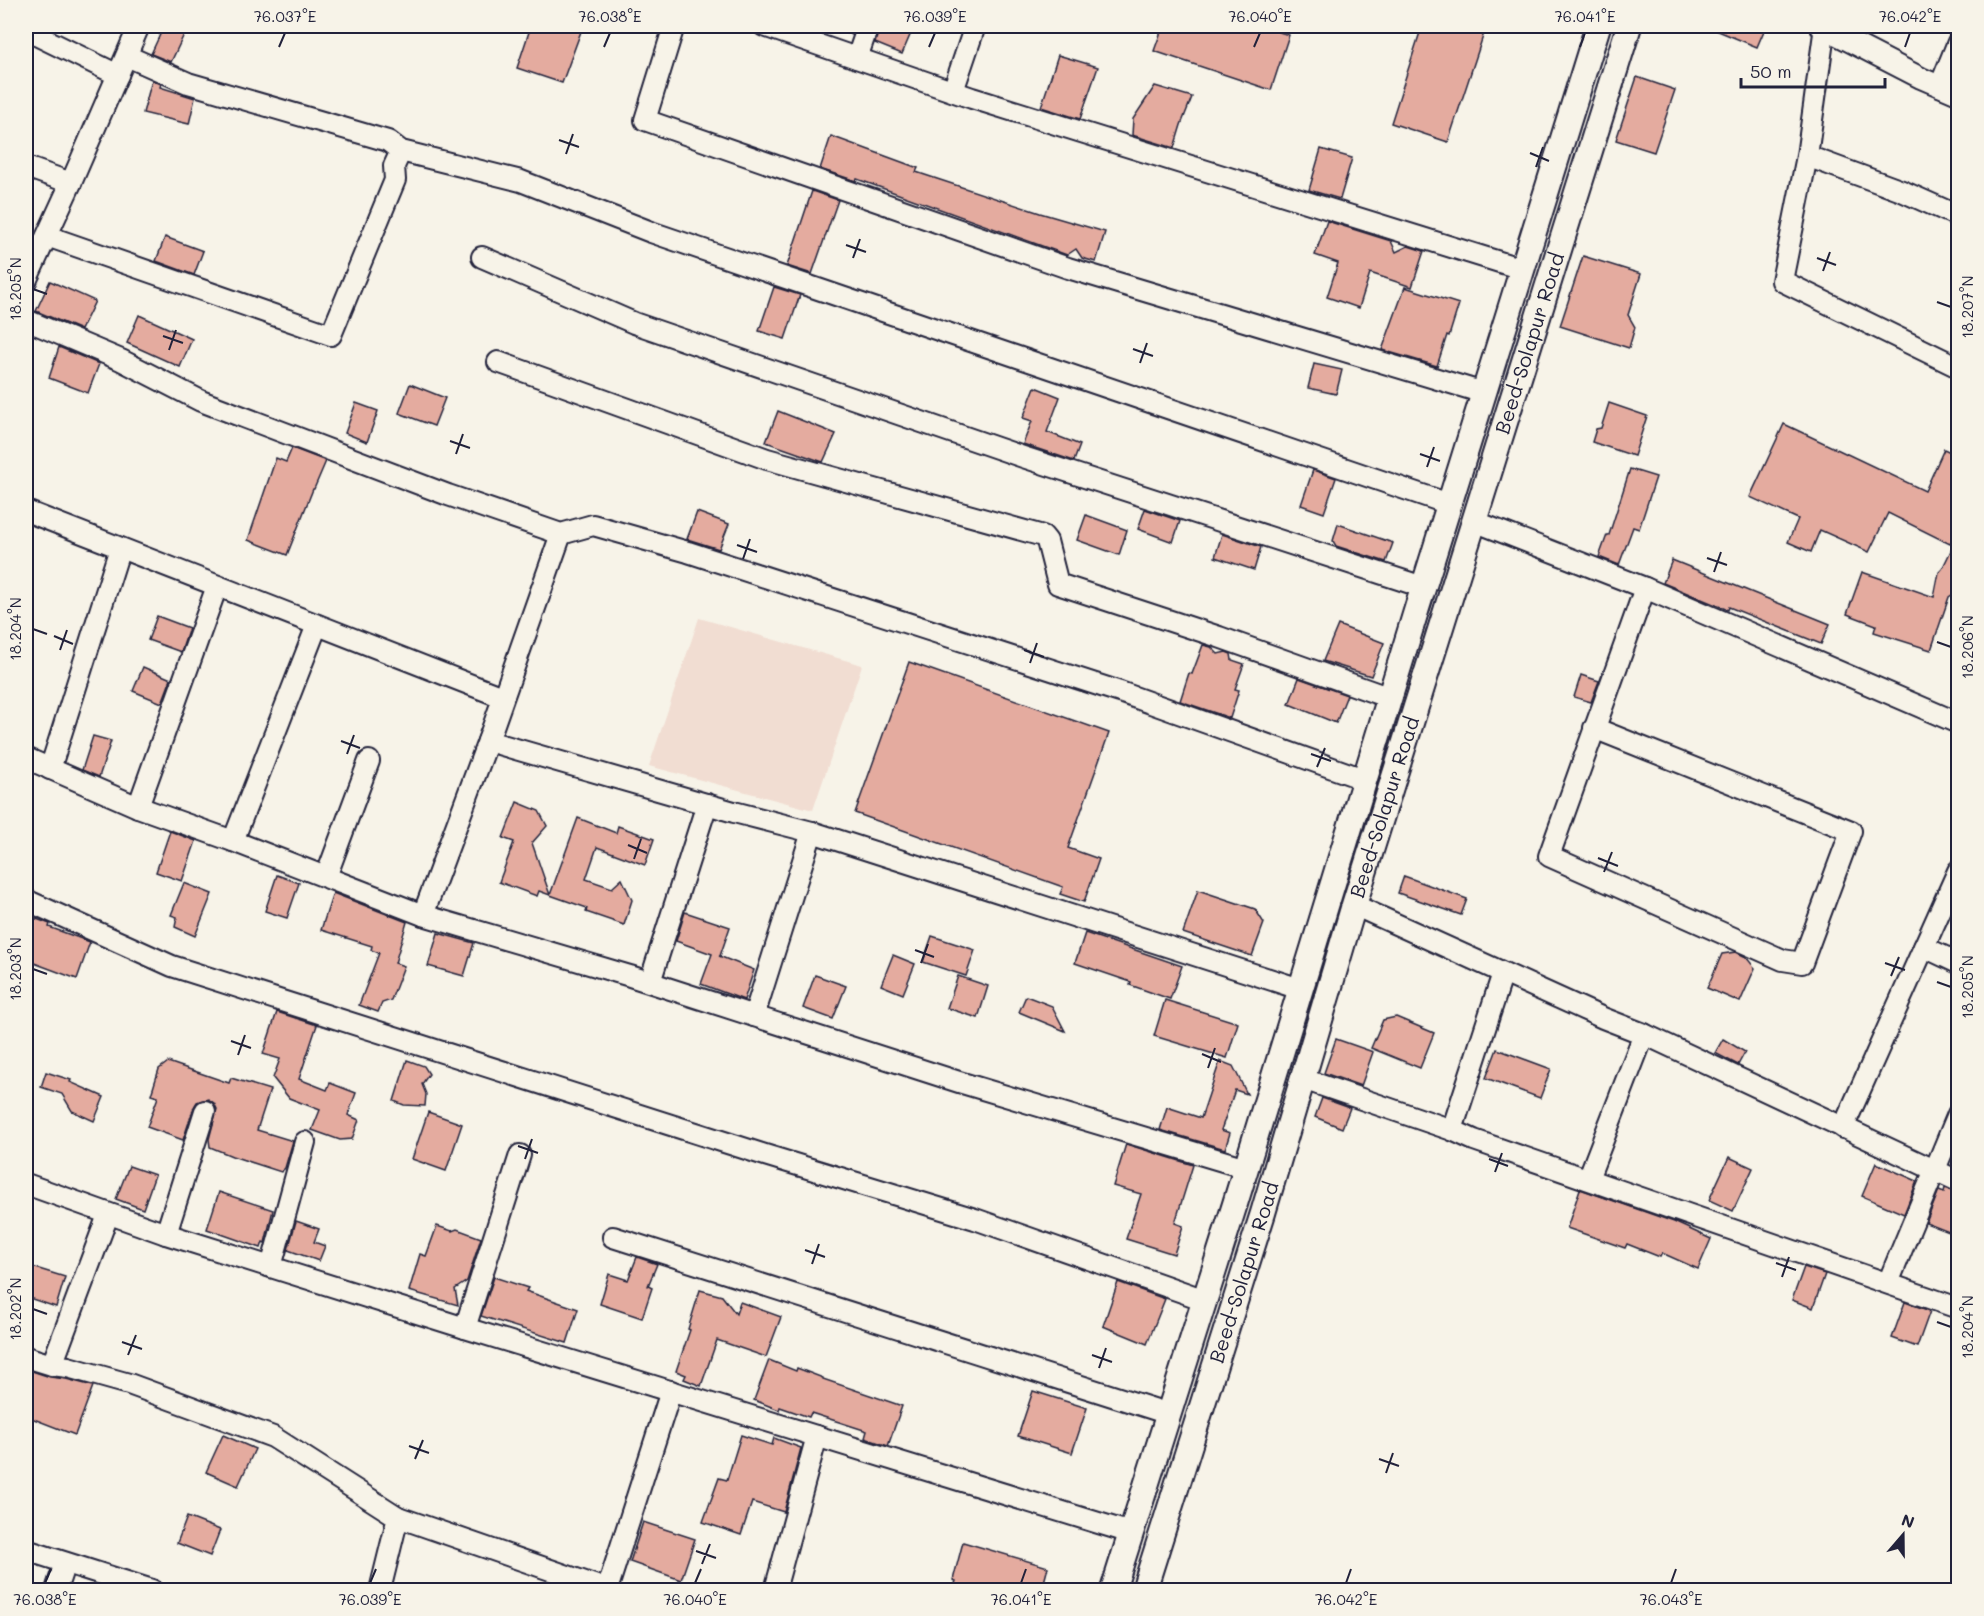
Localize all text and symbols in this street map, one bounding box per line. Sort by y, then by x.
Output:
text: 76.037°E [254,6,317,26]
text: 76.038°E [578,6,642,26]
text: 76.039°E [903,6,967,26]
text: 76.040°E [1228,6,1292,26]
text: 76.041°E [1555,6,1616,26]
text: 76.042°E [1879,6,1942,26]
scale bar [1741,51,1885,89]
text: 50 m [1750,59,1792,83]
street label: Beed-Solapur Road [1488,249,1569,437]
text: 18.205°N [5,257,25,321]
text: 18.207°N [1957,275,1977,339]
text: 18.204°N [5,597,25,661]
text: 18.206°N [1957,615,1977,679]
street label: Beed-Solapur Road [1343,713,1424,901]
text: 18.203°N [5,937,25,1001]
text: 18.205°N [1957,955,1977,1019]
street label: Beed-Solapur Road [1203,1178,1284,1366]
text: 18.202°N [5,1277,25,1341]
text: 18.204°N [1957,1295,1977,1359]
north arrow [1873,1505,1933,1565]
text: N [1899,1508,1918,1532]
text: 76.038°E [13,1589,77,1609]
text: 76.039°E [338,1589,402,1609]
text: 76.040°E [663,1589,727,1609]
text: 76.041°E [991,1589,1052,1609]
text: 76.042°E [1315,1589,1378,1609]
text: 76.043°E [1639,1589,1703,1609]

